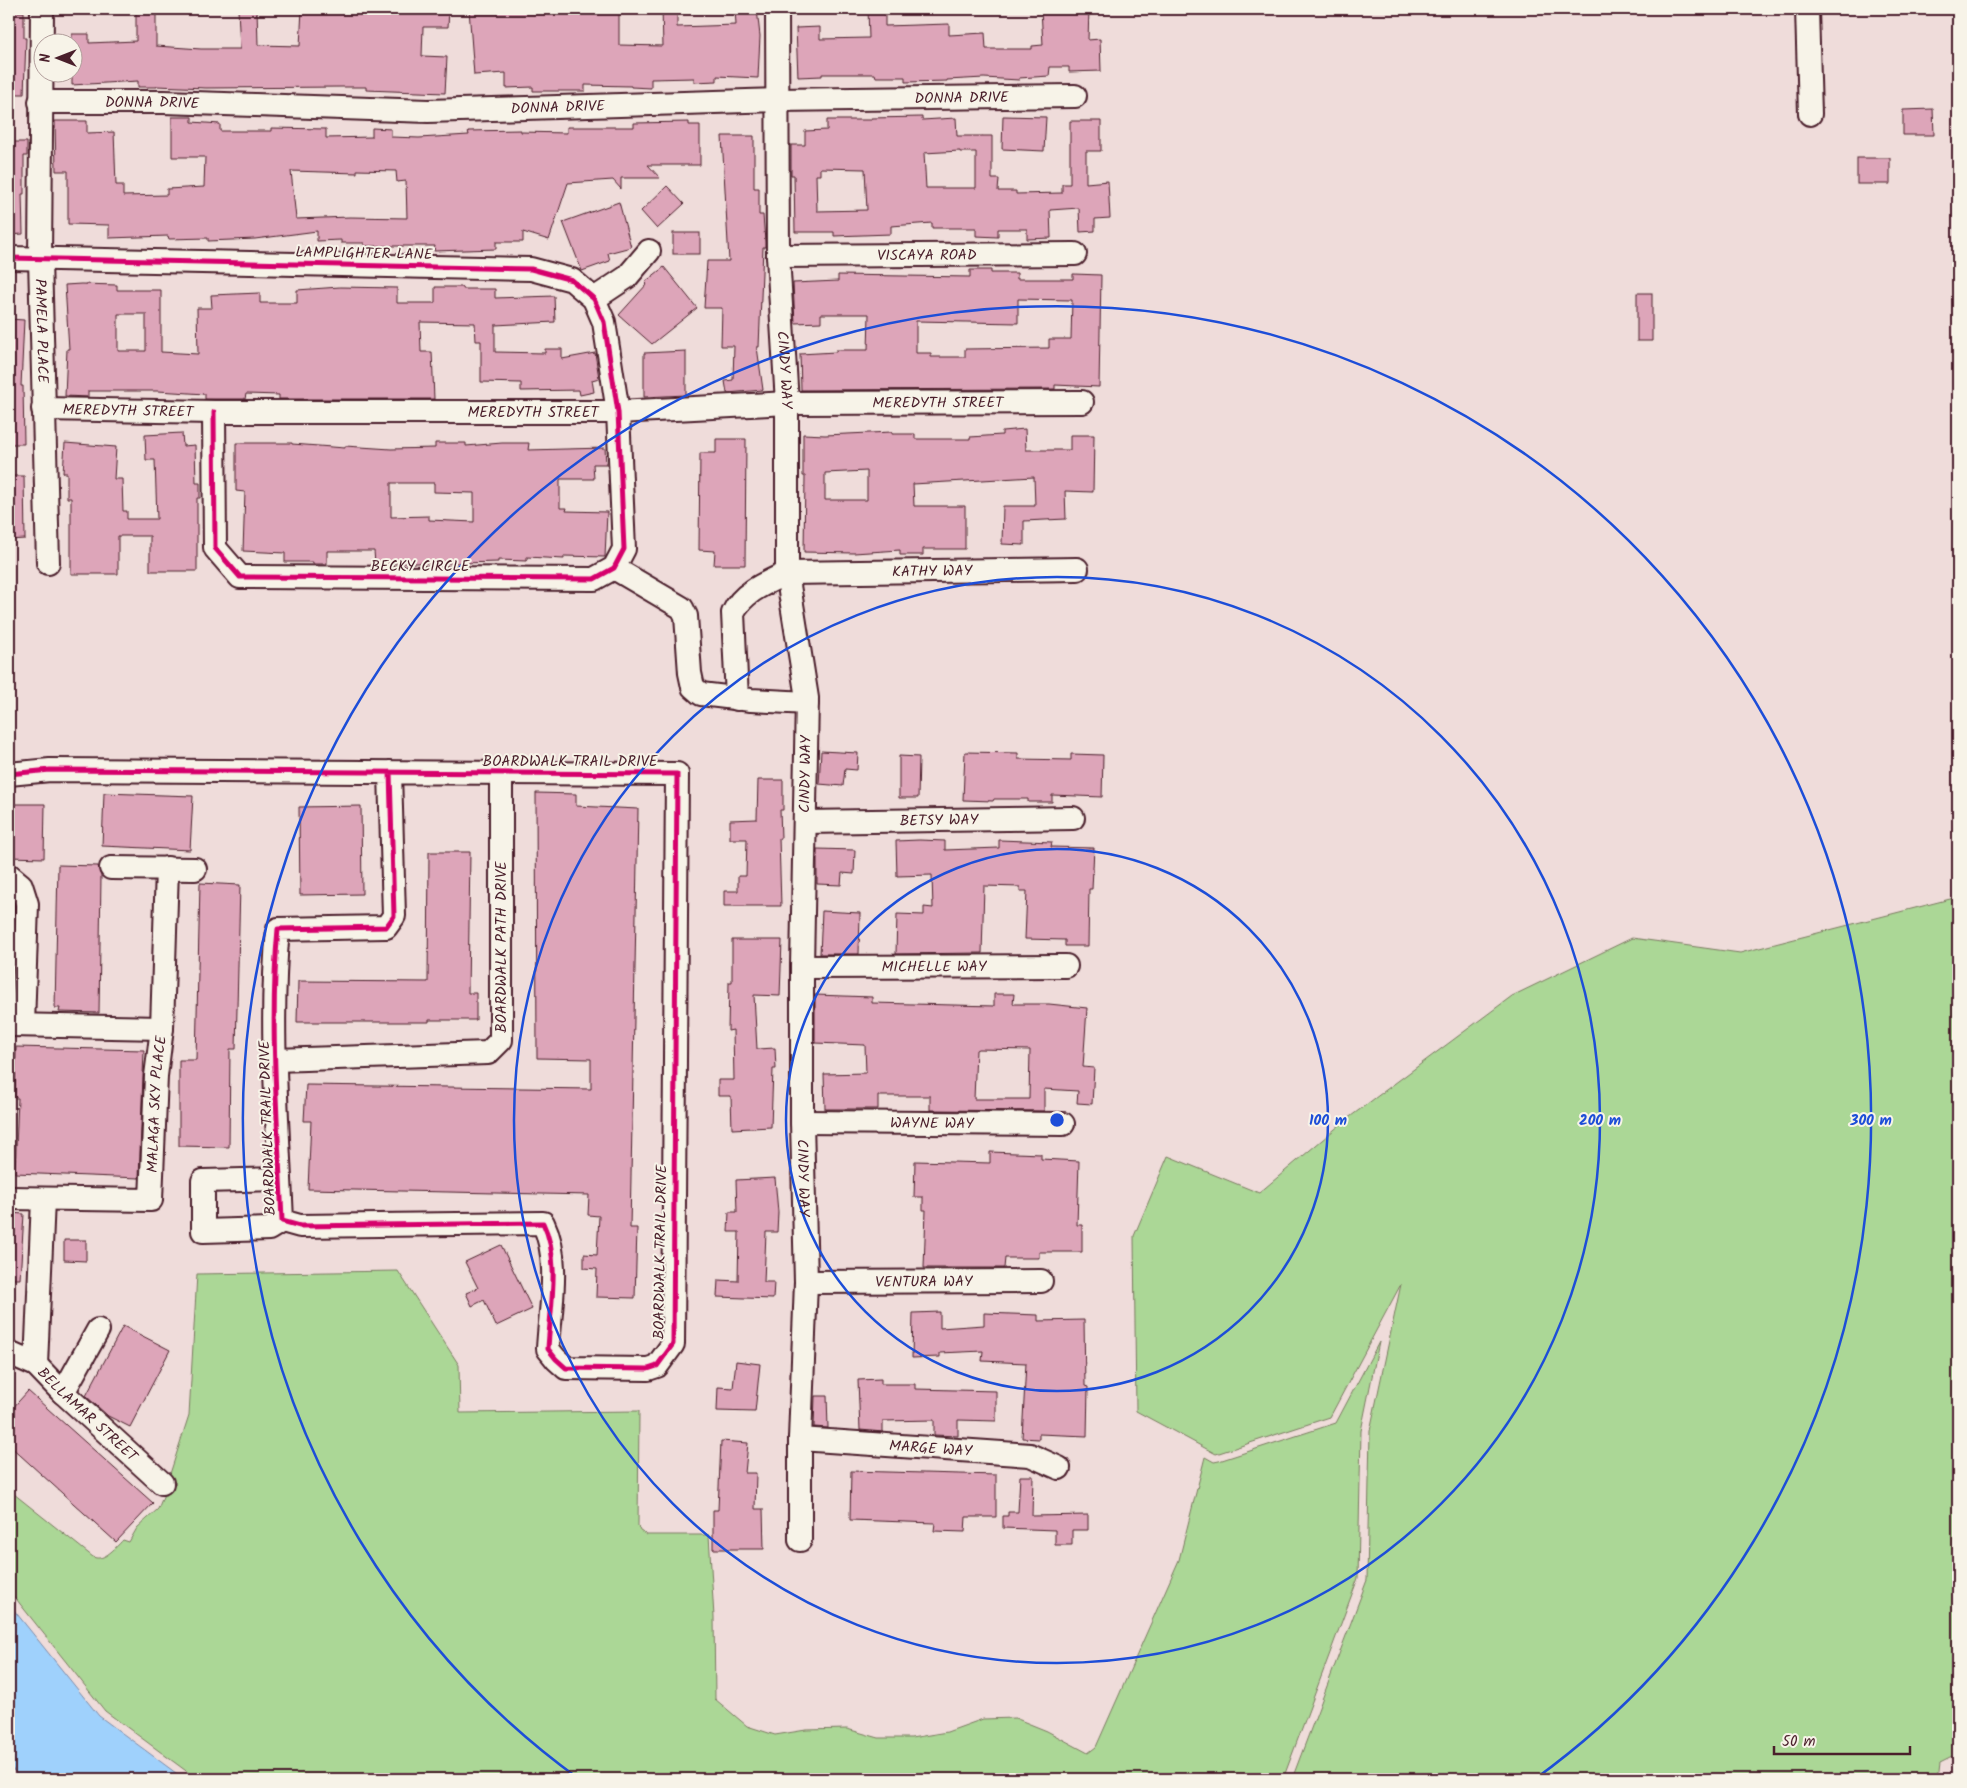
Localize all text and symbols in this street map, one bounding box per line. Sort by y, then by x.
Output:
north arrow [32,32,82,82]
text: N [35,53,57,62]
street label: DONNA DRIVE [914,86,1010,111]
street label: DONNA DRIVE [105,91,201,116]
street label: DONNA DRIVE [510,94,606,121]
street label: LAMPLIGHTER LANE [295,241,434,267]
street label: VISCAYA ROAD [877,244,977,268]
street label: PAMELA PLACE [28,278,54,385]
street label: CINDY WAY [770,330,798,410]
street label: MEREDYTH STREET [872,391,1005,416]
street label: MEREDYTH STREET [62,398,196,425]
street label: MEREDYTH STREET [467,401,600,425]
street label: BECKY CIRCLE [370,555,471,579]
street label: KATHY WAY [892,559,974,585]
street label: CINDY WAY [793,734,819,813]
street label: BOARDWALK TRAIL DRIVE [483,750,659,774]
street label: BETSY WAY [900,808,980,834]
street label: BOARDWALK PATH DRIVE [490,860,514,1033]
street label: MICHELLE WAY [881,955,988,980]
street label: MALAGA SKY PLACE [141,1033,174,1173]
street label: BOARDWALK TRAIL DRIVE [253,1039,283,1216]
text: 100 m [1309,1109,1347,1133]
text: 200 m [1579,1109,1621,1133]
text: 300 m [1849,1109,1892,1133]
centre of rings [1048,1111,1066,1129]
street label: WAYNE WAY [890,1112,975,1136]
street label: CINDY WAY [789,1139,815,1219]
street label: BOARDWALK TRAIL DRIVE [647,1163,675,1340]
street label: VENTURA WAY [875,1270,974,1295]
street label: BELLAMAR STREET [31,1362,144,1470]
street label: MARGE WAY [888,1434,974,1464]
scale bar [1774,1723,1911,1755]
text: 50 m [1782,1730,1816,1754]

